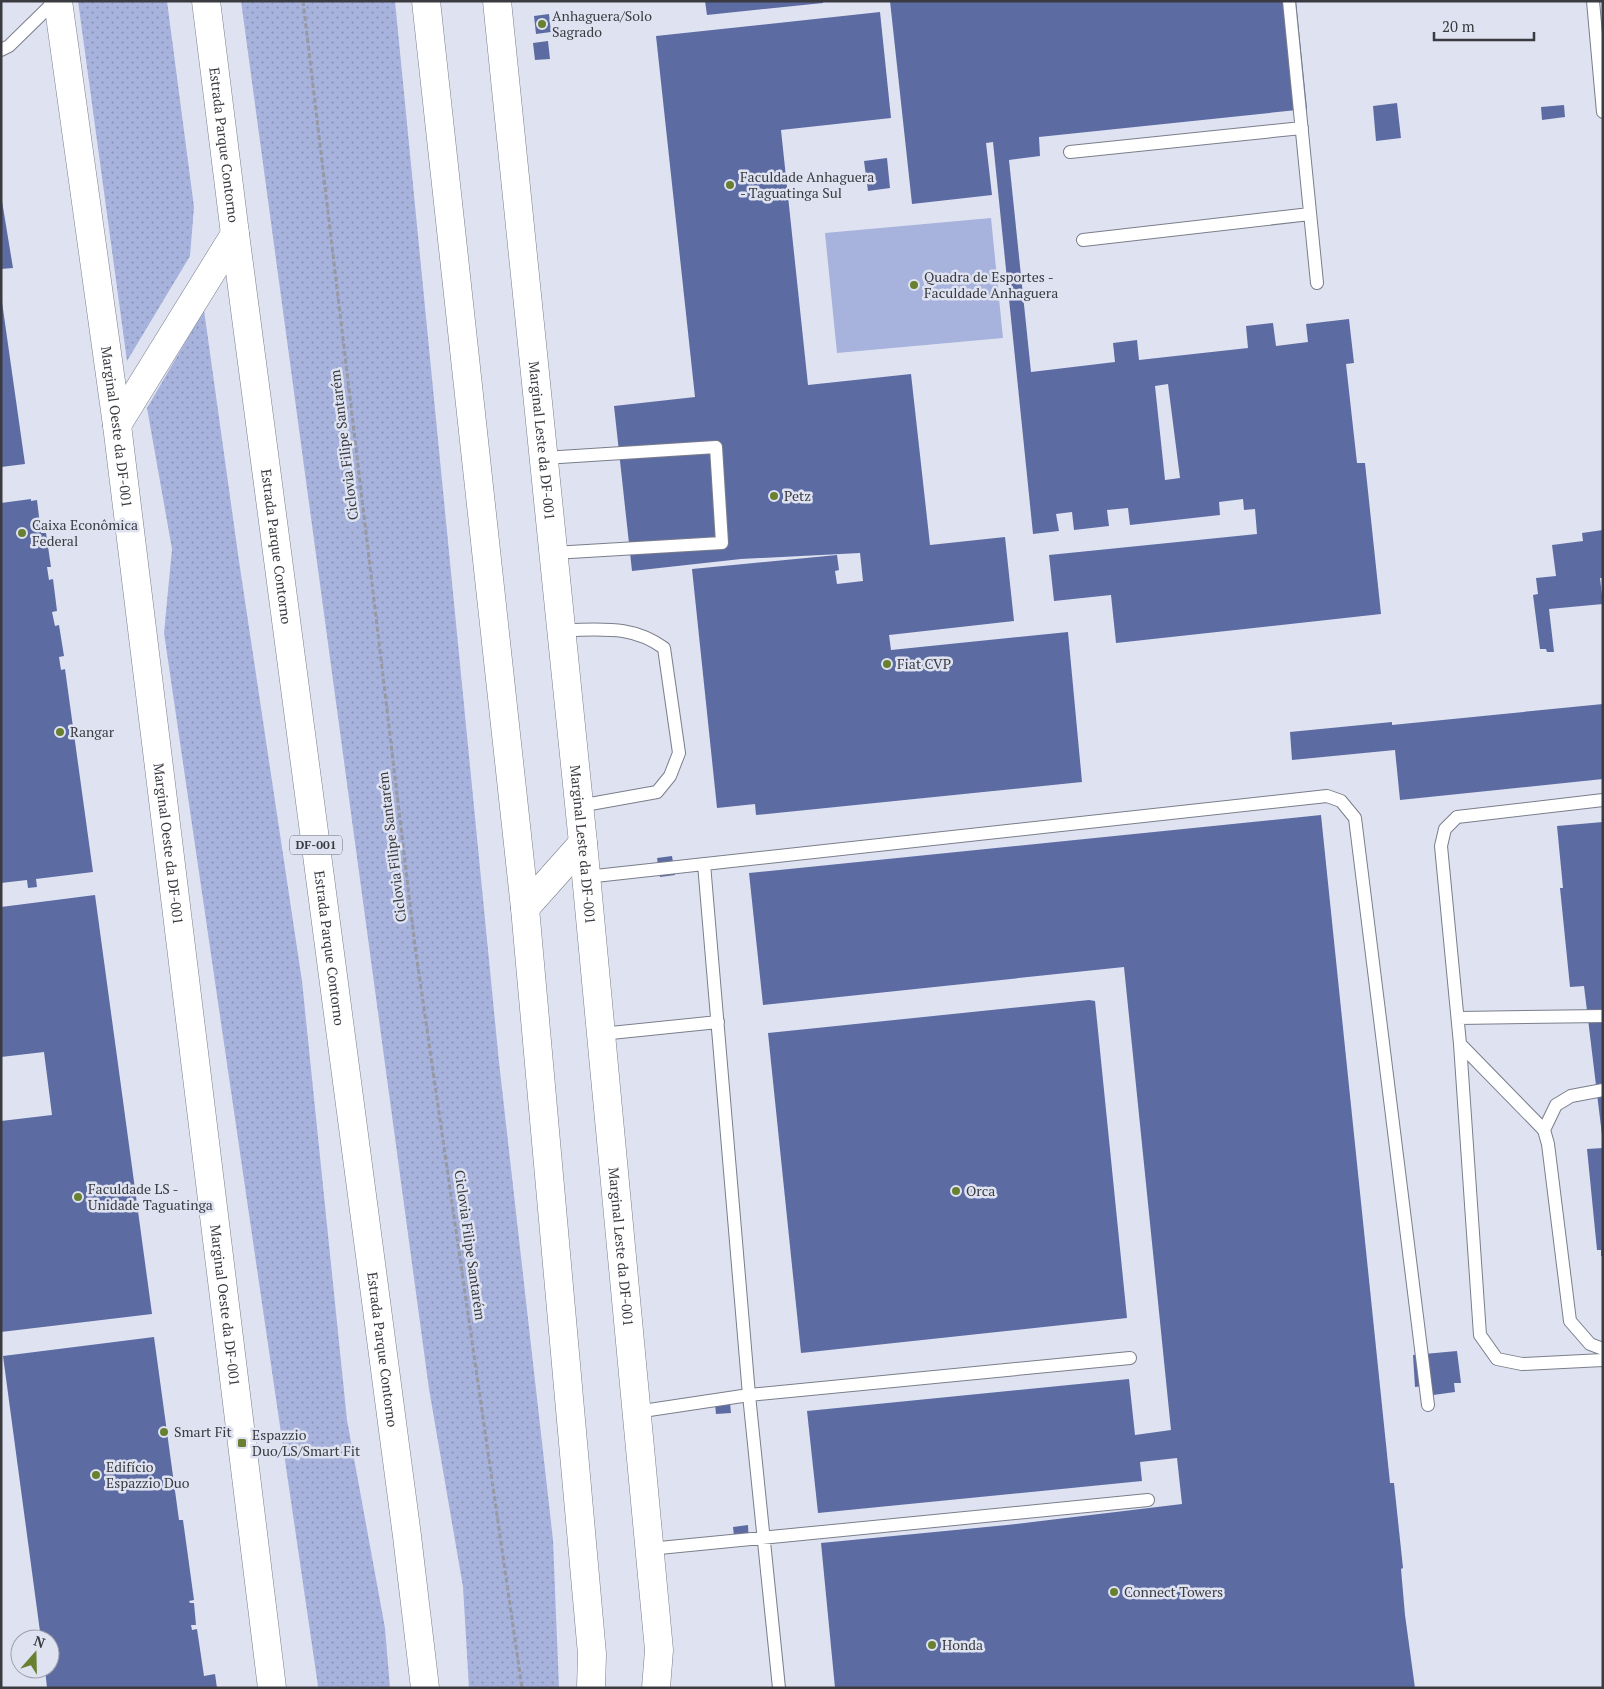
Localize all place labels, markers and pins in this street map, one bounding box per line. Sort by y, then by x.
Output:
place label: Anhaguera/Solo Sagrado [552,6,652,41]
marker: Anhaguera/Solo Sagrado [536,18,548,30]
place label: Faculdade Anhaguera - Taguatinga Sul [740,167,874,202]
marker: Faculdade Anhaguera - Taguatinga Sul [724,179,736,191]
place label: Quadra de Esportes - Faculdade Anhaguera [924,267,1058,302]
marker: Quadra de Esportes - Faculdade Anhaguera [908,279,920,291]
place label: Petz [784,486,811,505]
marker: Petz [768,490,780,502]
place label: Caixa Econômica Federal [32,515,138,550]
marker: Caixa Econômica Federal [16,527,28,539]
place label: Fiat CVP [897,654,951,673]
marker: Fiat CVP [881,658,893,670]
place label: Rangar [70,722,115,741]
marker: Rangar [54,726,66,738]
place label: Faculdade LS - Unidade Taguatinga [88,1179,213,1214]
place label: Orca [966,1181,995,1200]
marker: Orca [950,1185,962,1197]
marker: Faculdade LS - Unidade Taguatinga [72,1191,84,1203]
place label: Smart Fit [174,1422,232,1441]
place label: Espazzio Duo/LS/Smart Fit [252,1425,361,1460]
marker: Smart Fit [158,1426,170,1438]
marker: Espazzio Duo/LS/Smart Fit [236,1437,248,1449]
place label: Edifício Espazzio Duo [106,1457,190,1492]
marker: Edifício Espazzio Duo [90,1469,102,1481]
place label: Connect Towers [1124,1582,1223,1601]
marker: Connect Towers [1108,1586,1120,1598]
place label: Honda [942,1635,983,1654]
marker: Honda [926,1639,938,1651]

